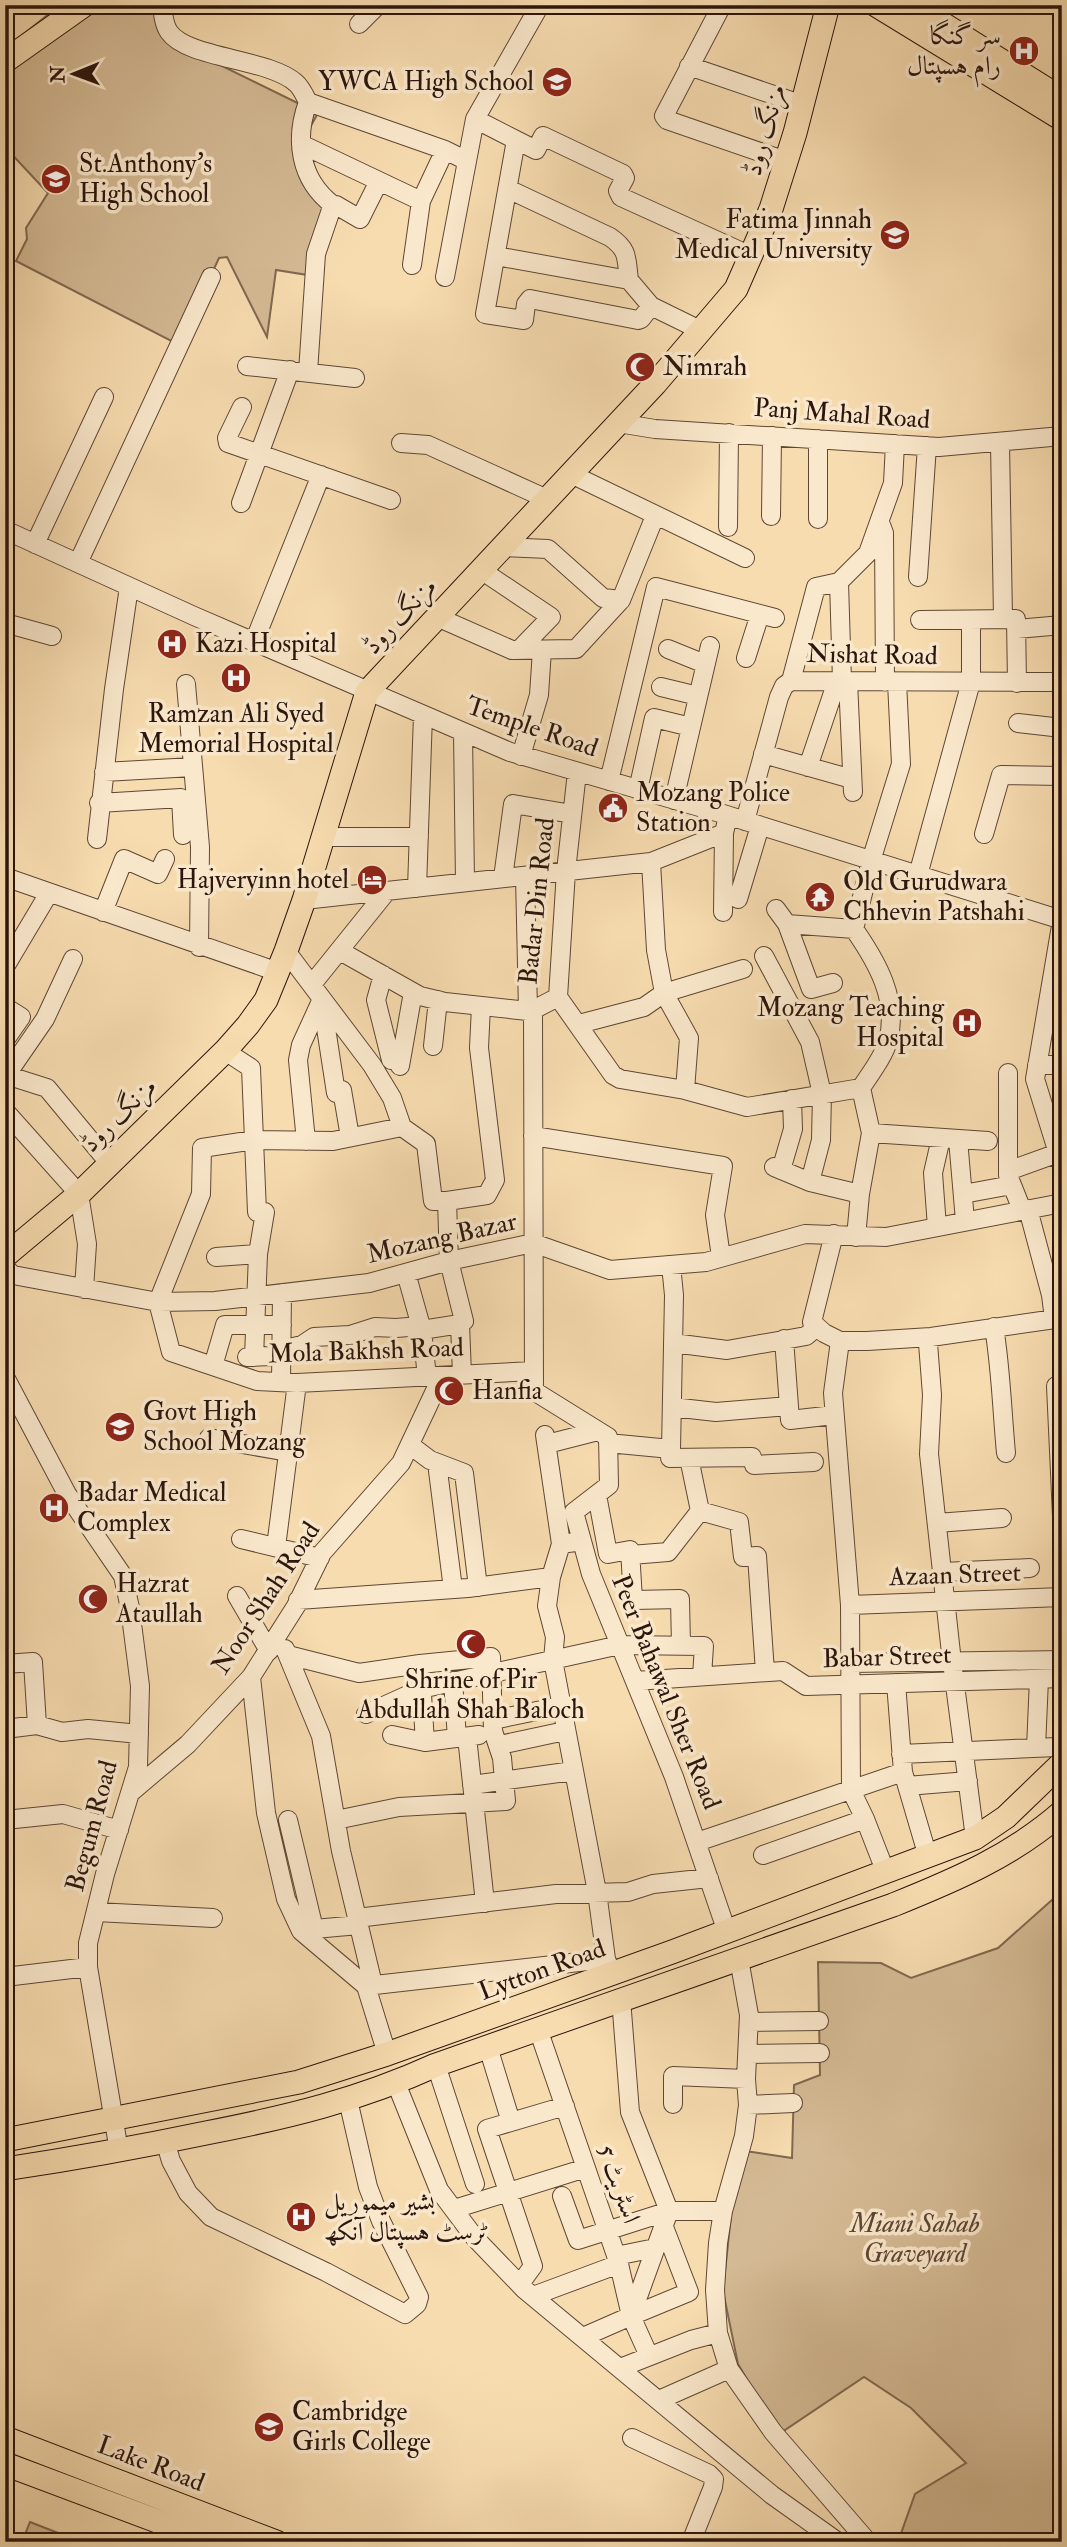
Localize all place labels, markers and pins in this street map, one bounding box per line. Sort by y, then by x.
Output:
place label: سر گنگا رام ہسپتال [907,19,1001,88]
hospital icon: سر گنگا رام ہسپتال [1007,34,1041,68]
school or university icon: YWCA High School [540,65,574,99]
place label: YWCA High School [318,66,534,98]
place label: St.Anthony's High School [79,148,212,210]
school or university icon: St.Anthony's High School [39,162,73,196]
place label: Fatima Jinnah Medical University [675,204,873,266]
school or university icon: Fatima Jinnah Medical University [878,218,912,252]
mosque icon: Nimrah [623,350,657,384]
place label: Nimrah [663,351,748,383]
hospital icon: Kazi Hospital [155,627,189,661]
place label: Kazi Hospital [195,628,337,661]
hospital icon: Ramzan Ali Syed Memorial Hospital [219,661,253,695]
place label: Ramzan Ali Syed Memorial Hospital [138,698,334,761]
place label: Mozang Police Station [636,777,790,839]
public building icon: Mozang Police Station [596,791,630,825]
hotel icon: Hajveryinn hotel [355,863,389,897]
place label: Hajveryinn hotel [177,864,349,896]
place label: Old Gurudwara Chhevin Patshahi [843,866,1025,928]
temple icon: Old Gurudwara Chhevin Patshahi [803,880,837,914]
place label: Mozang Teaching Hospital [757,992,945,1055]
hospital icon: Mozang Teaching Hospital [950,1006,984,1040]
mosque icon: Hanfia [432,1374,466,1408]
place label: Hanfia [472,1375,543,1407]
place label: Govt High School Mozang [143,1396,306,1458]
school or university icon: Govt High School Mozang [103,1410,137,1444]
place label: Badar Medical Complex [77,1477,227,1540]
hospital icon: Badar Medical Complex [37,1491,71,1525]
place label: Hazrat Ataullah [115,1568,203,1630]
mosque icon: Hazrat Ataullah [76,1582,110,1616]
mosque icon: Shrine of Pir Abdullah Shah Baloch [454,1627,488,1661]
place label: Shrine of Pir Abdullah Shah Baloch [356,1664,585,1726]
place label: بشیر میموریل ٹرسٹ ہسپتال آنکھ [324,2186,489,2249]
hospital icon: بشیر میموریل ٹرسٹ ہسپتال آنکھ [284,2200,318,2234]
place label: Cambridge Girls College [292,2396,431,2458]
school or university icon: Cambridge Girls College [252,2410,286,2444]

